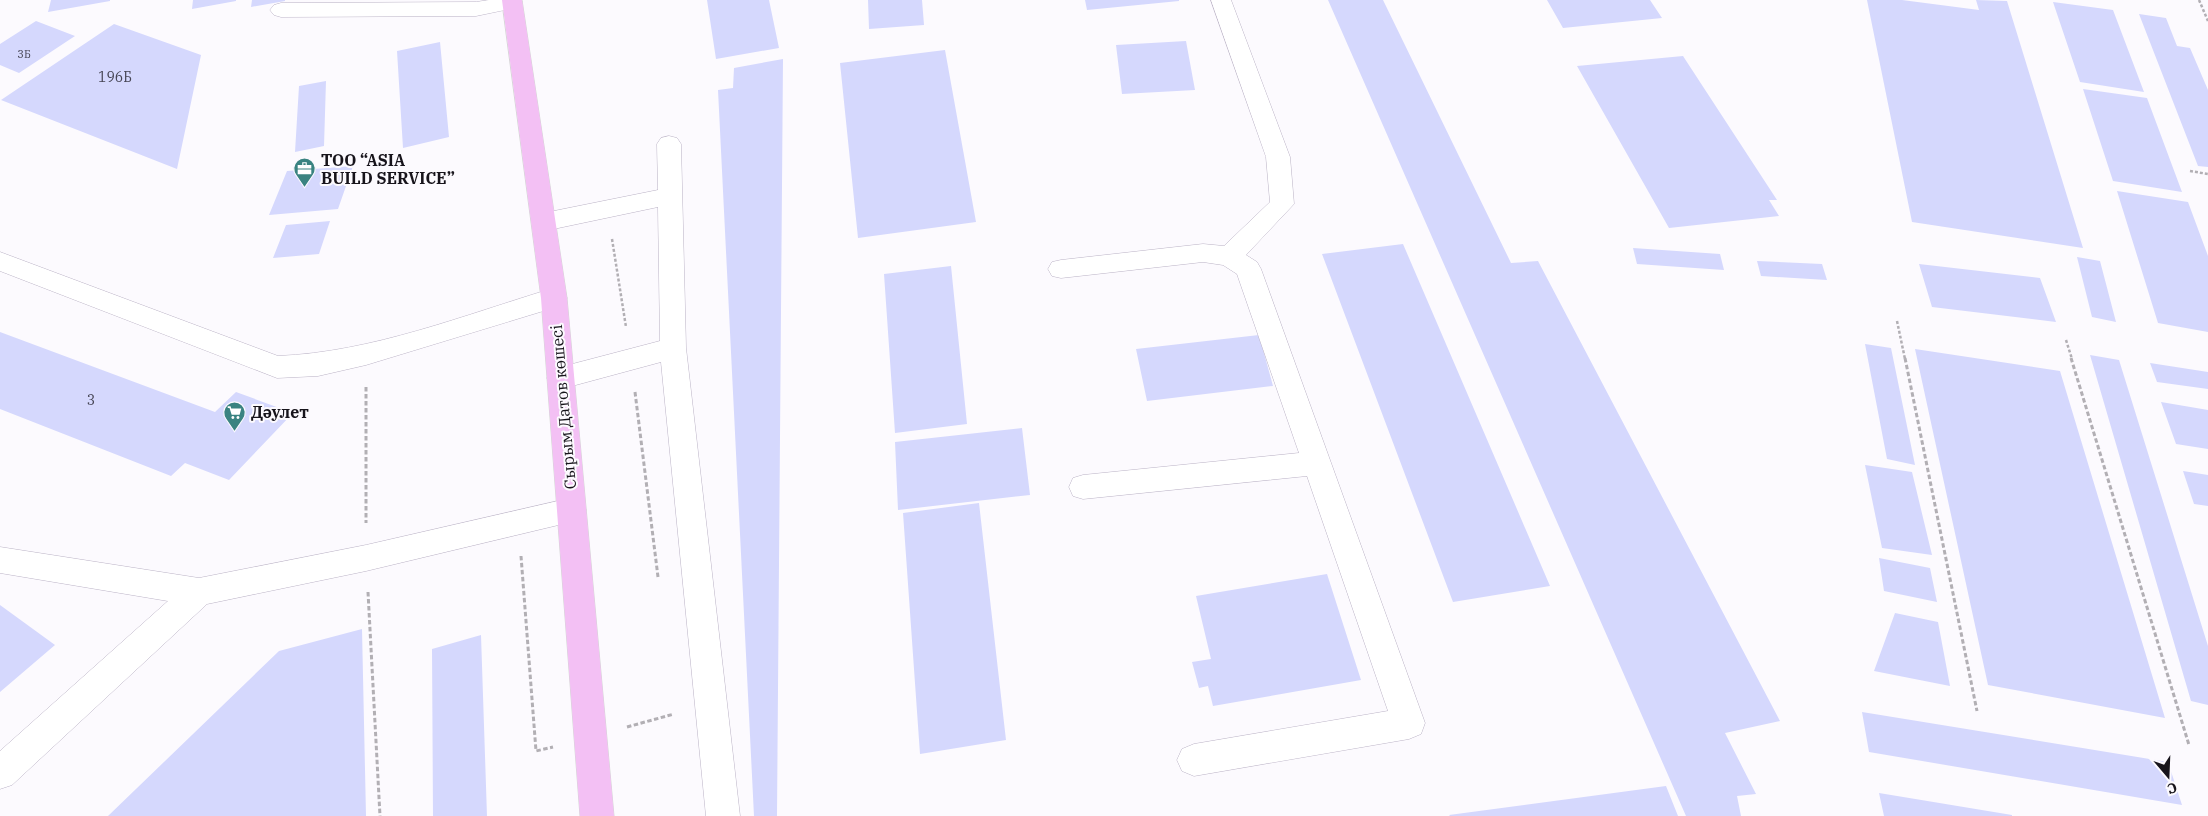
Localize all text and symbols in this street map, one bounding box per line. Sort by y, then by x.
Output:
house number: 3Б [17,47,31,61]
house number: 196Б [98,68,132,86]
place label: TOO “ASIA BUILD SERVICE” [321,150,455,188]
office icon: TOO “ASIA BUILD SERVICE” [293,157,317,188]
street label: Сырым Датов көшесі [546,324,580,490]
house number: 3 [87,391,95,409]
supermarket icon: Дәулет [223,400,247,431]
place label: Дәулет [251,402,309,422]
north arrow [2143,751,2193,801]
text: С [2165,778,2180,798]

